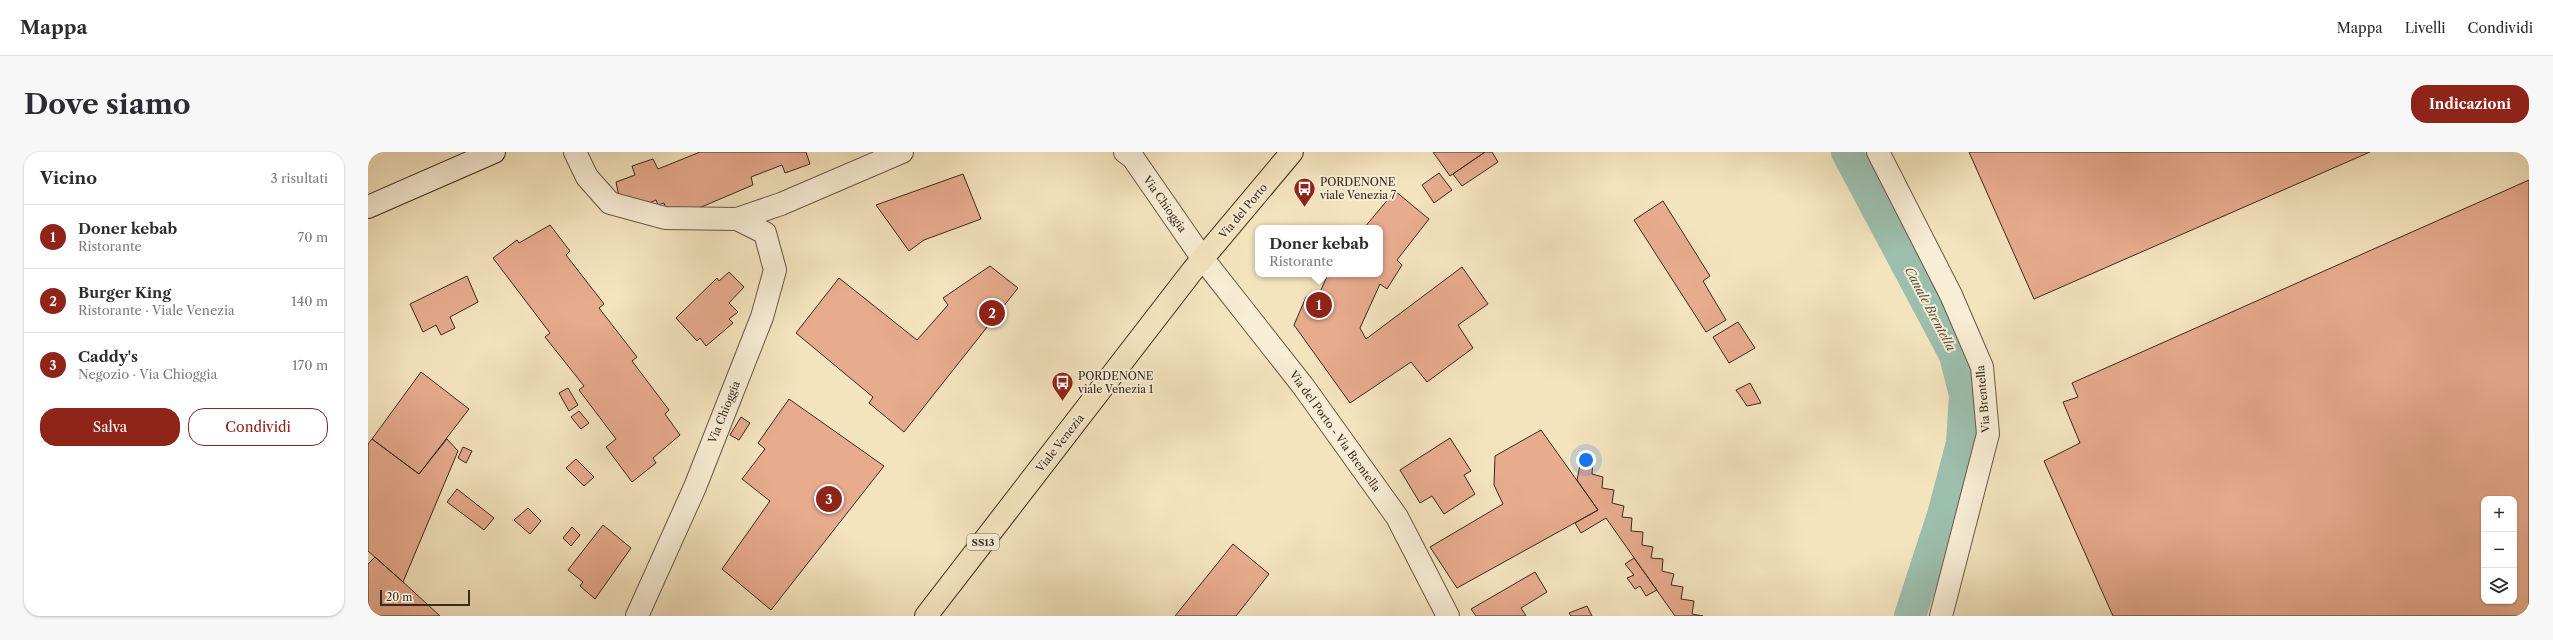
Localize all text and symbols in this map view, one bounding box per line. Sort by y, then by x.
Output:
text: Mappa [20,16,88,39]
text: Mappa [2337,19,2383,37]
text: Livelli [2405,19,2446,37]
text: Condividi [2468,19,2533,37]
button: Indicazioni [2411,85,2529,123]
text: Dove siamo [24,87,191,121]
text: Vicino [40,168,97,188]
text: 3 risultati [270,170,328,186]
street label: Via Chioggia [1140,172,1190,235]
bus stop icon: PORDENONE viale Venezia 7 [1291,175,1317,208]
place label: PORDENONE viale Venezia 7 [1319,175,1397,202]
street label: Via del Porto [1215,180,1270,242]
text: Doner kebab [78,219,177,238]
popup [1255,225,1383,277]
text: 1 [50,229,56,245]
text: 70 m [298,229,328,245]
text: Doner kebab [1269,234,1369,253]
text: Ristorante [78,238,142,254]
text: Ristorante [1269,253,1333,269]
water label: Canale Brentella [1902,264,1959,353]
text: Burger King [78,283,171,302]
pin: 1 [1306,290,1332,320]
text: 2 [49,293,57,309]
text: 140 m [291,293,328,309]
pin: 2 [979,298,1005,328]
text: Ristorante · Viale Venezia [78,302,235,318]
text: Caddy's [78,347,138,366]
text: 3 [49,357,57,373]
text: 170 m [292,357,328,373]
street label: Via Brentella [1973,365,1993,434]
text: Negozio · Via Chioggia [78,366,217,382]
street label: Via del Porto - Via Brentella [1286,367,1384,494]
bus stop icon: PORDENONE viale Venezia 1 [1049,369,1075,402]
place label: PORDENONE viale Venezia 1 [1077,369,1154,396]
street label: Via Chioggia [705,379,743,446]
button: Salva [40,408,180,446]
button: Condividi [188,408,328,446]
street label: Viale Venezia [1032,411,1087,476]
your location [1576,450,1596,470]
pin: 3 [816,484,842,514]
map controls [2481,496,2517,604]
button: + [2481,496,2517,532]
button: − [2481,532,2517,568]
road number: SS13 [967,534,999,550]
button: layers [2481,568,2517,604]
scale bar [380,588,470,607]
text: 20 m [386,590,412,604]

